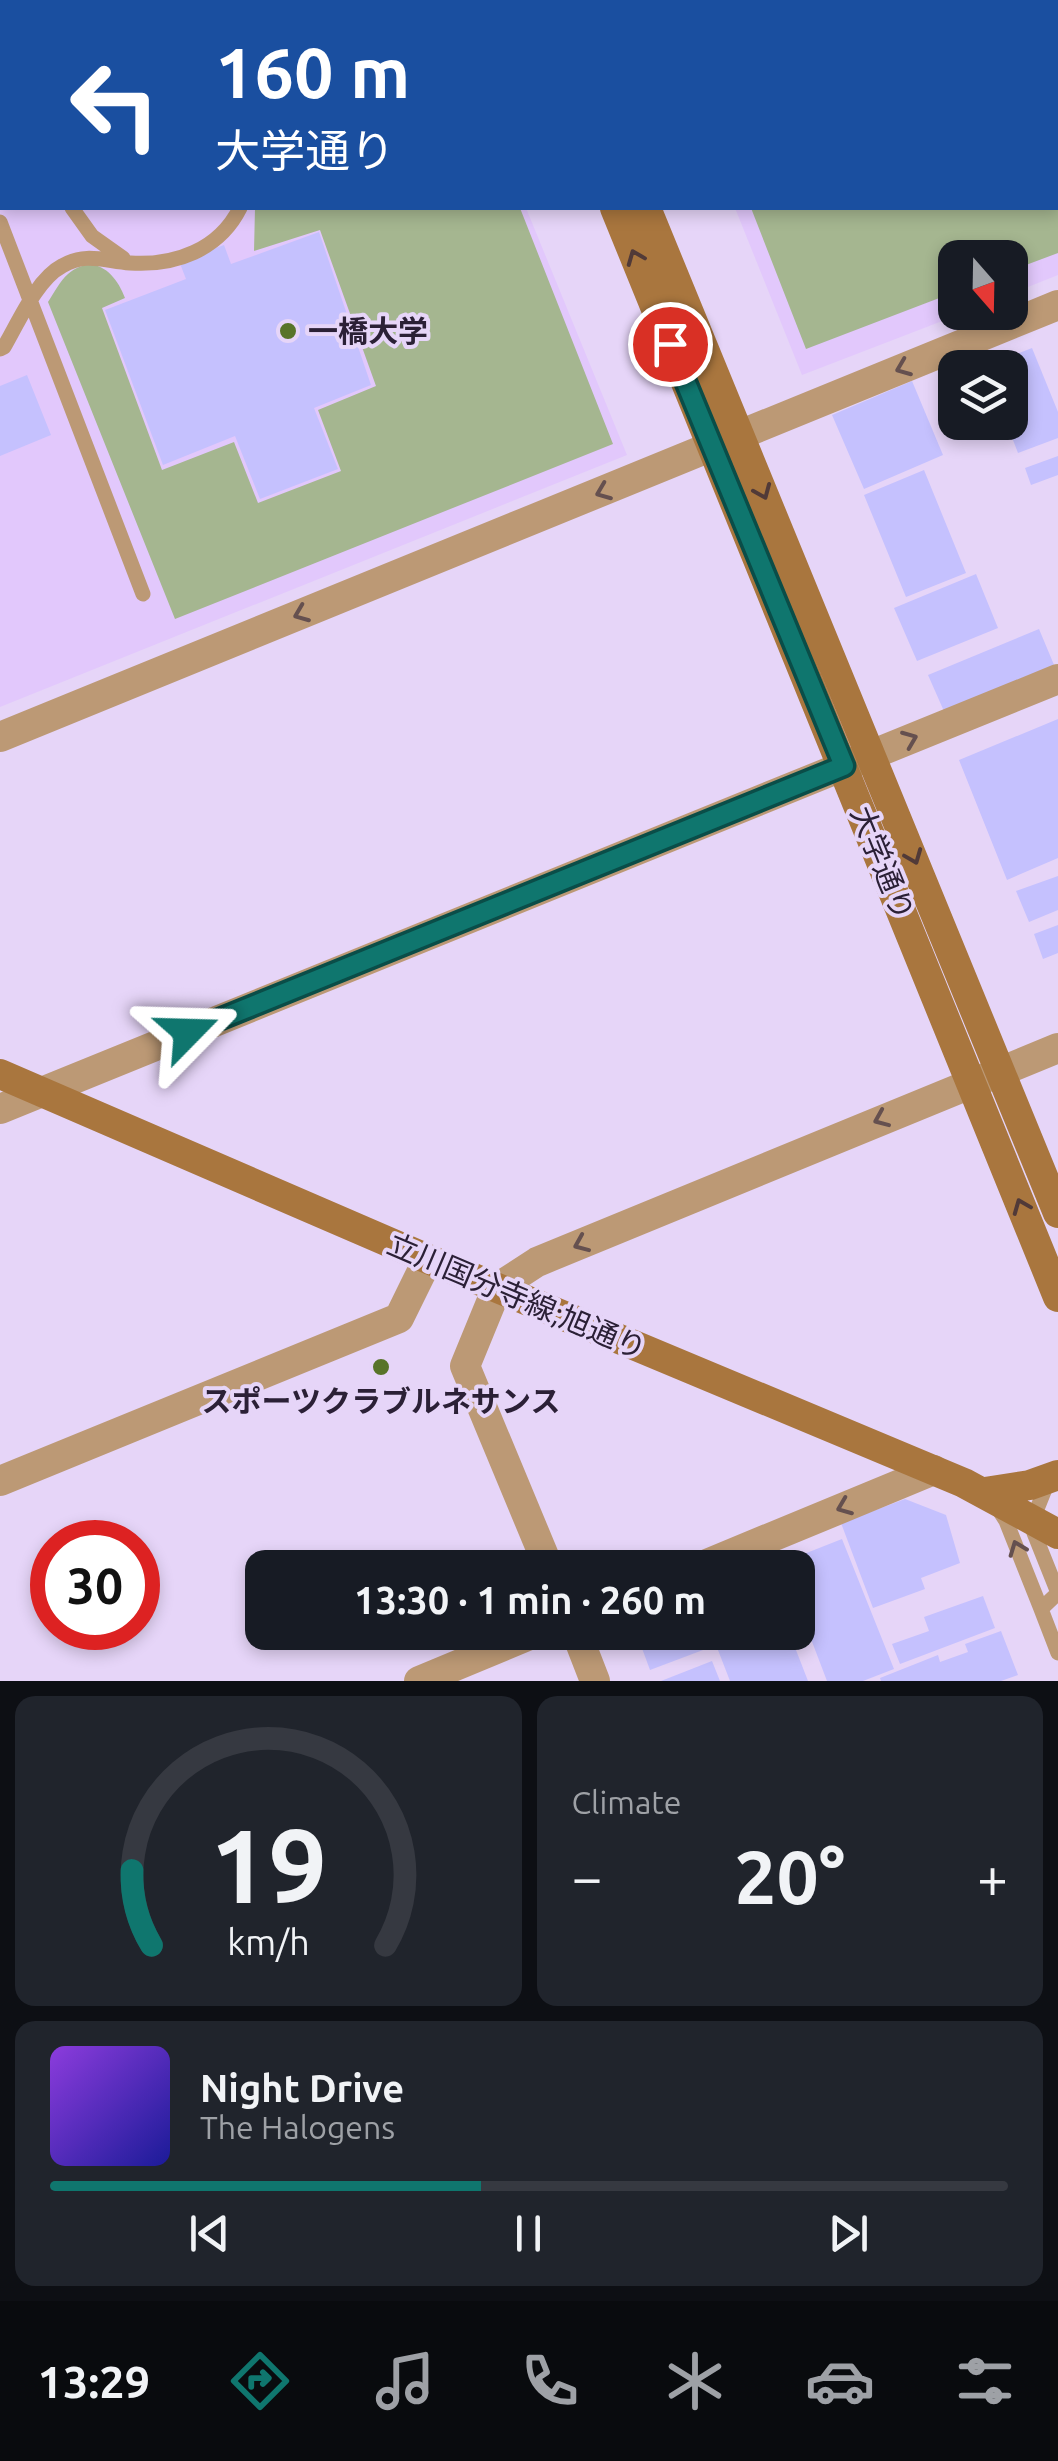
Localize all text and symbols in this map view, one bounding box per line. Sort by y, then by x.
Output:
text: 160 m [215,33,410,111]
icon: left [50,40,180,170]
text: 大学通り [215,125,395,176]
north arrow [938,240,1028,330]
map controls [938,240,1028,440]
one-way arrow [626,249,646,267]
pin [628,302,713,387]
place label: 一橋大学 [308,314,428,348]
icon: arrive [643,317,698,372]
marker: 一橋大学 [277,320,299,342]
button: layers [938,350,1028,440]
one-way arrow [895,356,913,376]
one-way arrow [595,480,612,500]
one-way arrow [751,482,771,500]
one-way arrow [294,603,311,623]
one-way arrow [900,730,917,750]
street label: 大学通り [845,801,921,925]
one-way arrow [903,847,923,865]
position arrow [136,980,240,1084]
one-way arrow [873,1108,891,1128]
one-way arrow [1013,1198,1033,1216]
street label: 立川国分寺線;旭通り [383,1226,651,1366]
one-way arrow [573,1232,591,1252]
marker: スポーツクラブルネサンス [370,1356,392,1378]
place label: スポーツクラブルネサンス [202,1384,560,1418]
one-way arrow [836,1496,854,1516]
speed limit sign: 30 [30,1520,160,1650]
one-way arrow [1009,1540,1029,1558]
text: 13:30 · 1 min · 260 m [354,1579,706,1621]
text: Climate [572,1784,682,1820]
text: 19 [210,1806,327,1923]
text: 20° [734,1834,845,1918]
text: − [572,1846,603,1907]
text: + [977,1846,1008,1907]
text: km/h [227,1922,310,1962]
text: Night Drive [200,2067,404,2109]
text: The Halogens [200,2109,395,2145]
icon: previous [182,2206,237,2261]
icon: pause [501,2206,556,2261]
icon: next [821,2206,876,2261]
icon: directions [225,2346,295,2416]
icon: music [370,2346,440,2416]
icon: phone [515,2346,585,2416]
icon: climate [660,2346,730,2416]
icon: car [805,2346,875,2416]
icon: filters [950,2346,1020,2416]
text: 13:29 [38,2356,150,2407]

